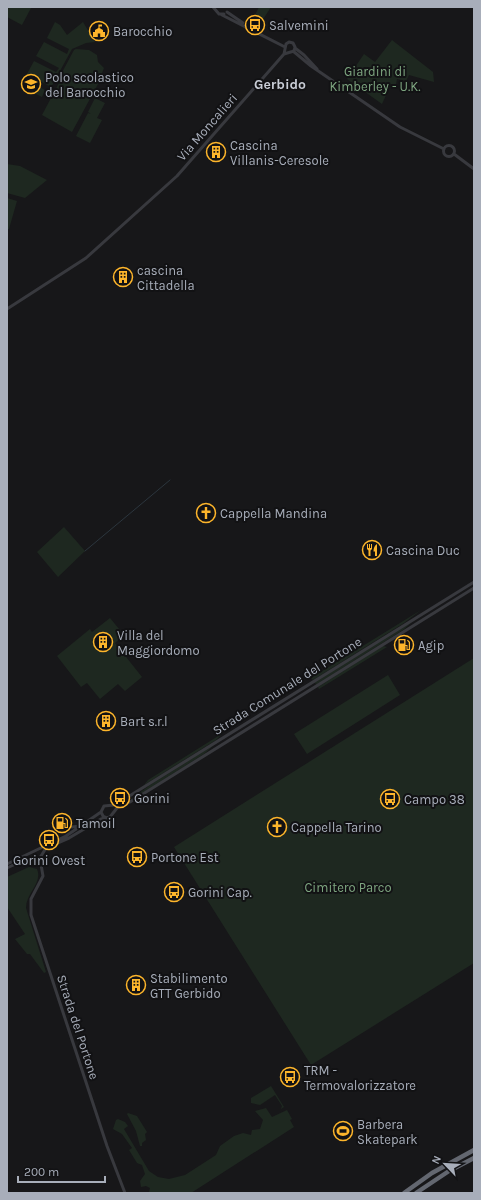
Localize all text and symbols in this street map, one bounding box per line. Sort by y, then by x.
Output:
bus stop icon: Salvemini [244,14,266,36]
place label: Salvemini [269,18,329,33]
public building icon: Barocchio [88,20,110,42]
place label: Barocchio [113,24,172,39]
park label: Giardini di Kimberley - U.K. [329,64,421,94]
place label: Polo scolastico del Barocchio [45,70,134,100]
school or university icon: Polo scolastico del Barocchio [20,73,42,95]
district label: Gerbido [254,76,306,93]
street label: Via Moncalieri [174,90,240,164]
place label: Cascina Villanis-Ceresole [230,138,329,168]
building icon: Cascina Villanis-Ceresole [205,141,227,163]
place label: cascina Cittadella [137,263,195,293]
building icon: cascina Cittadella [112,266,134,288]
church icon: Cappella Mandina [195,502,217,524]
place label: Cappella Mandina [220,506,327,521]
restaurant icon: Cascina Duc [361,539,383,561]
place label: Cascina Duc [386,543,460,558]
place label: Villa del Maggiordomo [117,628,200,658]
building icon: Villa del Maggiordomo [92,631,114,653]
street label: Strada Comunale del Portone [210,634,364,738]
fuel station icon: Agip [393,634,415,656]
place label: Agip [418,638,444,653]
building icon: Bart s.r.l [95,710,117,732]
place label: Bart s.r.l [120,714,168,729]
bus stop icon: Gorini [109,787,131,809]
bus stop icon: Campo 38 [379,788,401,810]
place label: Gorini [134,791,170,806]
place label: Campo 38 [404,792,465,807]
fuel station icon: Tamoil [51,812,73,834]
place label: Tamoil [76,816,115,831]
church icon: Cappella Tarino [266,816,288,838]
place label: Cappella Tarino [291,820,382,835]
bus stop icon: Gorini Ovest [38,829,60,851]
bus stop icon: Portone Est [126,846,148,868]
place label: Portone Est [151,850,219,865]
place label: Gorini Ovest [13,853,85,868]
park label: Cimitero Parco [304,880,392,895]
bus stop icon: Gorini Cap. [163,881,185,903]
place label: Gorini Cap. [188,885,252,900]
place label: Stabilimento GTT Gerbido [150,971,228,1001]
street label: Strada del Portone [54,973,102,1082]
building icon: Stabilimento GTT Gerbido [125,974,147,996]
place label: TRM - Termovalorizzatore [304,1063,416,1093]
bus stop icon: TRM - Termovalorizzatore [279,1066,301,1088]
place label: Barbera Skatepark [357,1117,418,1147]
sports icon: Barbera Skatepark [332,1120,354,1142]
north arrow [425,1144,465,1184]
text: N [429,1154,444,1166]
scale bar [18,1158,105,1184]
text: 200 m [24,1165,59,1179]

